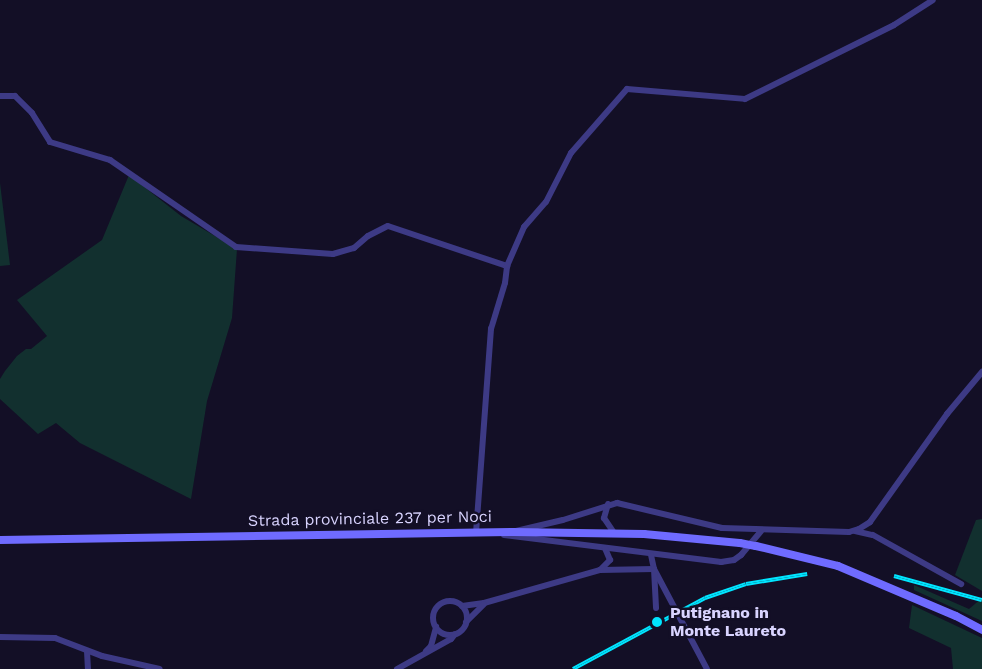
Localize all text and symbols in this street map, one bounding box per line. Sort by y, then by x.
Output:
street label: Strada provinciale 237 per Noci [247,507,493,531]
place label: Putignano in Monte Laureto [670,603,786,641]
marker: Putignano in Monte Laureto [648,613,666,631]

